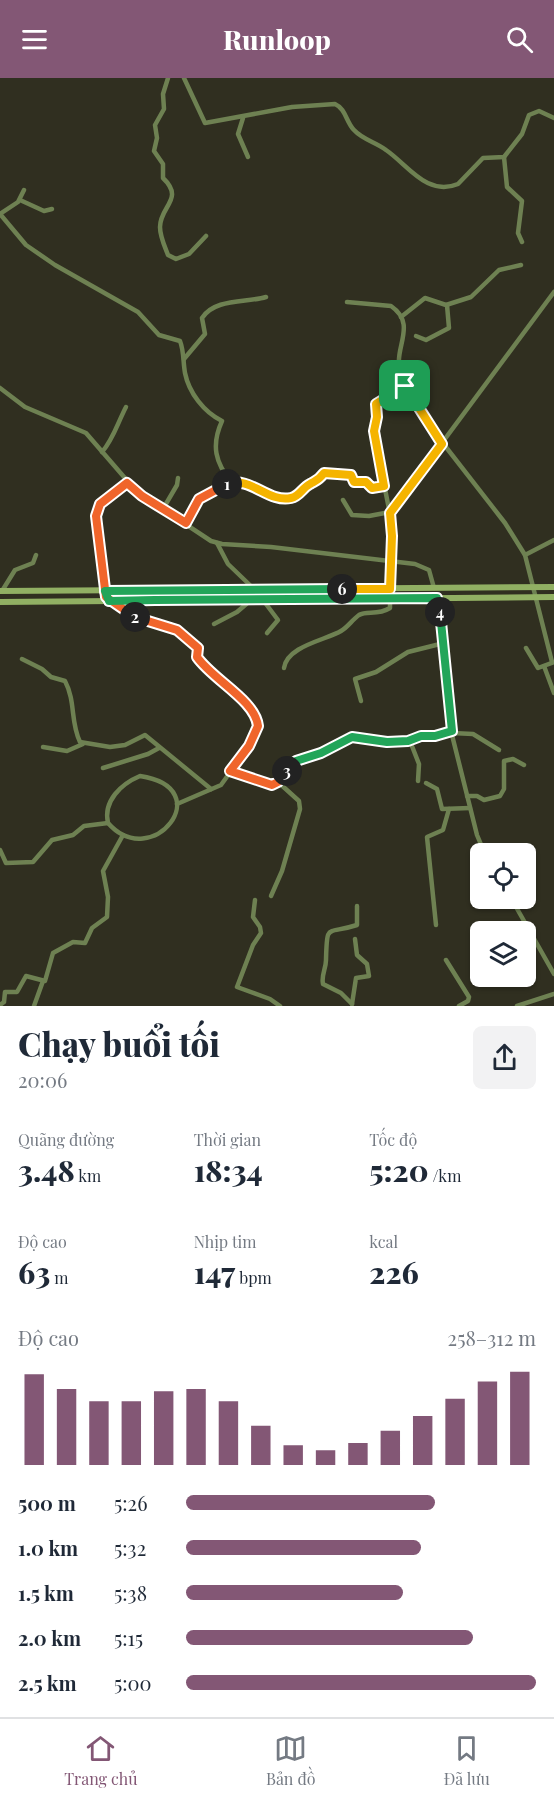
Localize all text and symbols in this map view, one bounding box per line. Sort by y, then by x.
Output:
text: Runloop [223,21,331,57]
icon: menu [18,23,51,56]
icon: search [503,23,536,56]
pin [379,360,430,411]
icon: arrive [388,369,421,402]
pin: 1 [212,469,242,499]
text: 1 [224,473,230,494]
pin: 6 [327,574,357,604]
text: 6 [338,578,346,599]
pin: 4 [425,597,455,627]
text: 4 [436,601,444,622]
pin: 2 [120,602,150,632]
text: 2 [131,606,139,627]
pin: 3 [272,756,302,786]
text: 3 [283,760,291,781]
map controls [470,843,536,987]
button: locate [470,843,536,909]
button: layers [470,921,536,987]
text: Chạy buổi tối [18,1021,220,1065]
button: share [473,1026,536,1089]
text: 20:06 [18,1066,67,1093]
text: Quãng đường [18,1129,114,1150]
text: Thời gian [194,1129,261,1150]
text: Tốc độ [369,1129,417,1150]
text: 3.48 [18,1150,75,1190]
text: 18:34 [194,1150,263,1190]
text: 5:20 [369,1150,428,1190]
text: km [75,1165,101,1186]
text: /km [428,1165,461,1186]
text: Độ cao [18,1231,67,1252]
text: Nhịp tim [194,1231,256,1252]
text: kcal [369,1231,398,1252]
text: 63 [18,1252,50,1292]
text: 147 [194,1252,235,1292]
text: 226 [369,1252,419,1292]
text: m [50,1267,68,1288]
text: bpm [235,1267,272,1288]
text: Độ cao [18,1324,79,1351]
text: 258–312 m [448,1324,536,1351]
text: 500 m [18,1489,76,1516]
text: 5:26 [114,1489,148,1516]
text: 1.0 km [18,1534,78,1561]
text: 5:32 [114,1534,146,1561]
text: 1.5 km [18,1579,74,1606]
text: 5:38 [114,1579,147,1606]
text: 2.0 km [18,1624,81,1651]
text: 5:15 [114,1624,143,1651]
text: 2.5 km [18,1669,77,1696]
text: 5:00 [114,1669,152,1696]
tab: Trang chủ [64,1732,138,1789]
tab: Bản đồ [266,1732,315,1789]
tab: Đã lưu [444,1732,490,1789]

